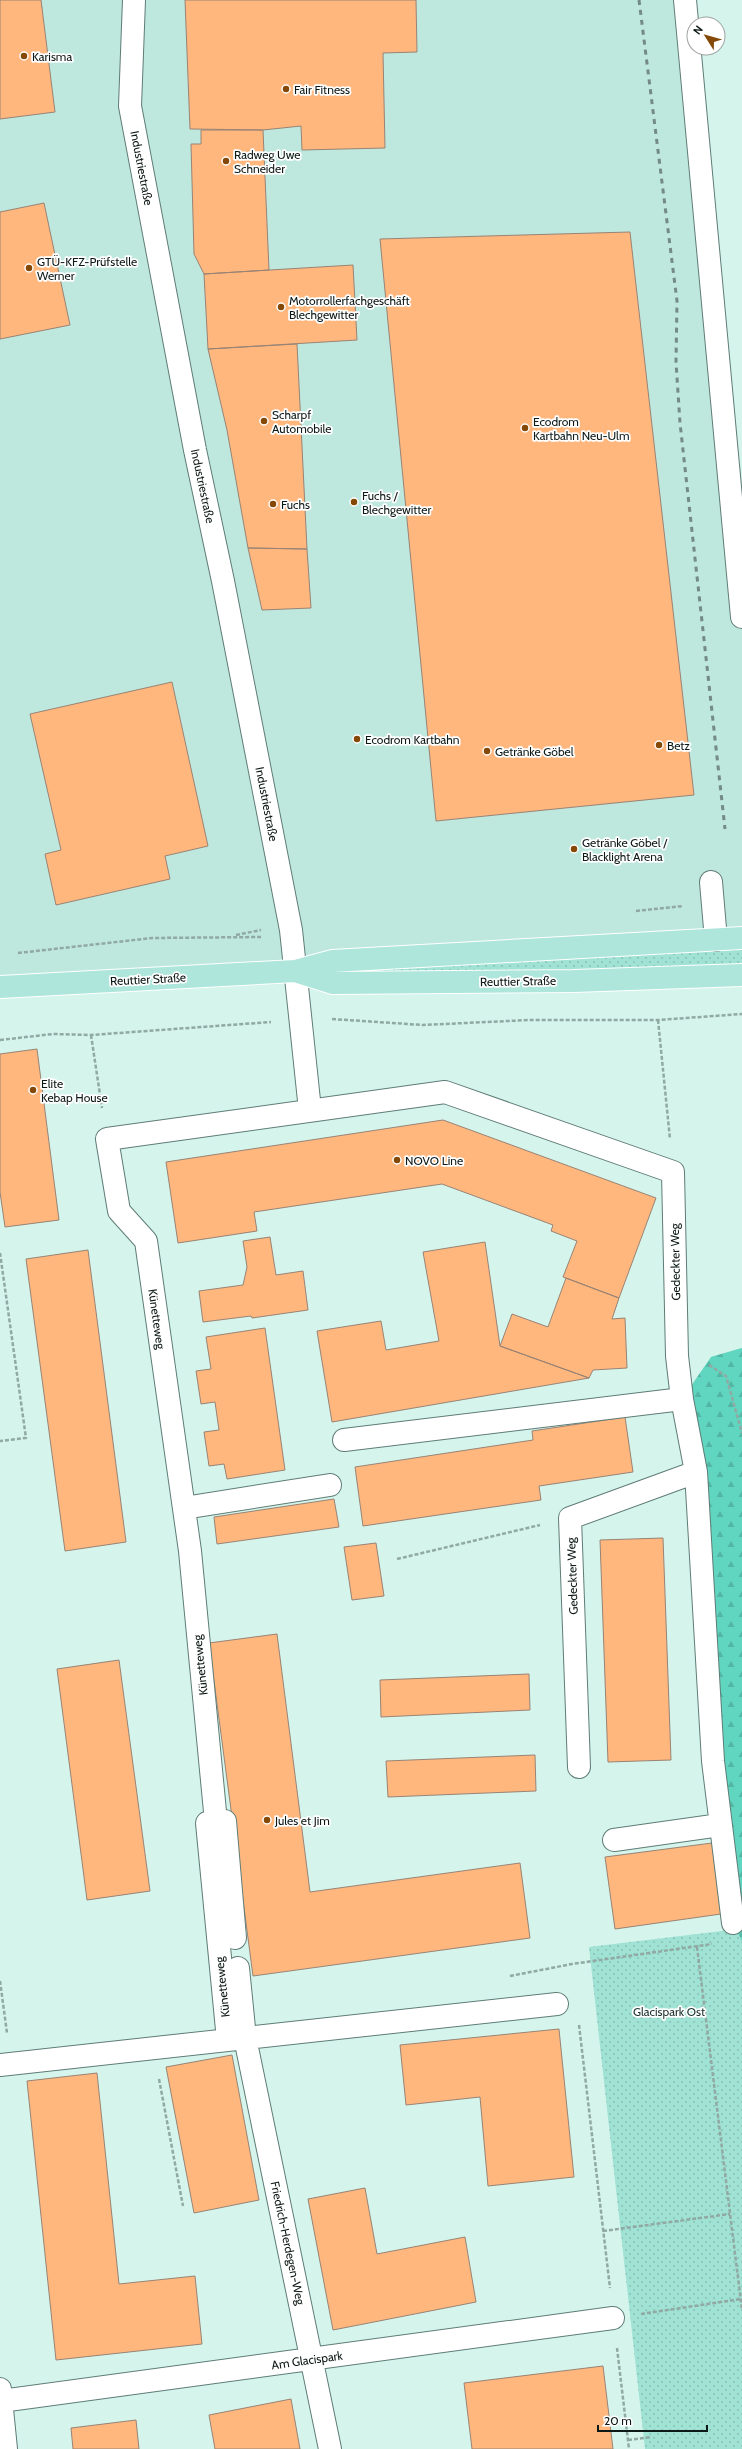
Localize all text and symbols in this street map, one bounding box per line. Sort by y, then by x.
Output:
north arrow [686,16,726,56]
text: N [690,23,706,37]
place label: Karisma [32,49,72,64]
marker: Karisma [19,51,29,61]
place label: Fair Fitness [294,82,350,97]
marker: Fair Fitness [281,84,291,94]
street label: Industriestraße [127,129,157,207]
place label: Radweg Uwe Schneider [234,147,300,176]
marker: Radweg Uwe Schneider [221,156,231,166]
place label: GTÜ-KFZ-Prüfstelle Werner [37,254,137,283]
marker: GTÜ-KFZ-Prüfstelle Werner [24,263,34,273]
place label: Motorrollerfachgeschäft Blechgewitter [289,293,410,322]
marker: Motorrollerfachgeschäft Blechgewitter [276,302,286,312]
place label: Scharpf Automobile [272,407,331,436]
place label: Ecodrom Kartbahn Neu-Ulm [533,414,629,443]
marker: Scharpf Automobile [259,416,269,426]
marker: Ecodrom Kartbahn Neu-Ulm [520,423,530,433]
street label: Industriestraße [188,447,218,525]
place label: Fuchs / Blechgewitter [362,488,432,517]
place label: Fuchs [281,497,310,512]
marker: Fuchs / Blechgewitter [349,497,359,507]
marker: Fuchs [268,499,278,509]
place label: Ecodrom Kartbahn [365,732,460,747]
marker: Ecodrom Kartbahn [352,734,362,744]
place label: Betz [667,738,690,753]
marker: Betz [654,740,664,750]
place label: Getränke Göbel [495,744,574,759]
marker: Getränke Göbel [482,746,492,756]
street label: Industriestraße [252,765,282,843]
place label: Getränke Göbel / Blacklight Arena [582,835,668,864]
marker: Getränke Göbel / Blacklight Arena [569,844,579,854]
street label: Reuttier Straße [110,970,186,988]
street label: Reuttier Straße [480,973,556,989]
place label: Elite Kebap House [41,1076,108,1105]
marker: Elite Kebap House [28,1085,38,1095]
place label: NOVO Line [405,1153,463,1168]
marker: NOVO Line [392,1155,402,1165]
street label: Gedeckter Weg [667,1222,683,1301]
street label: Künetteweg [145,1288,169,1351]
street label: Gedeckter Weg [563,1536,581,1615]
street label: Künetteweg [189,1633,211,1696]
place label: Jules et Jim [274,1813,330,1828]
marker: Jules et Jim [262,1815,272,1825]
street label: Künetteweg [211,1955,233,2018]
park label: Glacispark Ost [633,2004,705,2019]
street label: Friedrich-Herdegen-Weg [268,2180,309,2307]
street label: Am Glacispark [270,2347,344,2372]
scale bar [598,2407,707,2433]
text: 20 m [604,2413,632,2428]

